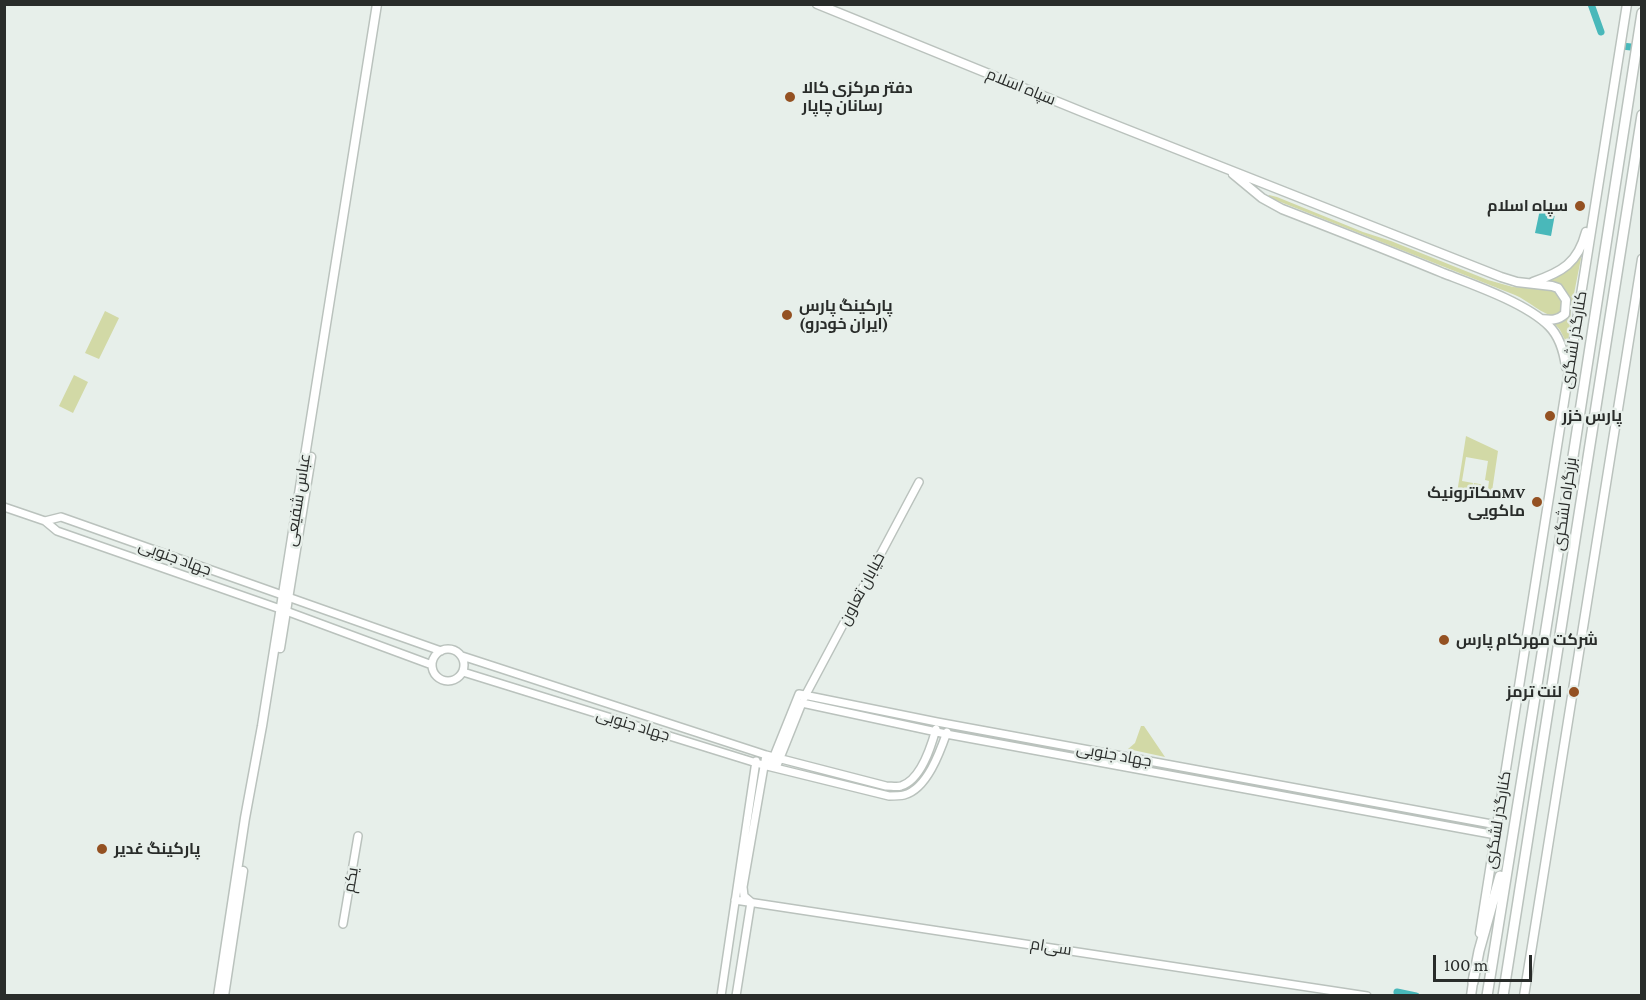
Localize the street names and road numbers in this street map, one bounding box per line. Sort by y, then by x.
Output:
street label: سپاه اسلام [983,64,1059,110]
street label: کنارگذر لشگری [1557,290,1591,390]
street label: عباس شفیعی [281,452,315,548]
street label: بزرگراه لشگری [1549,456,1581,552]
street label: جهاد جنوبی [136,536,214,580]
street label: خیابان تعاون [835,549,889,629]
street label: جهاد جنوبی [594,705,672,745]
street label: جهاد جنوبی [1075,739,1153,771]
street label: کنارگذر لشگری [1481,770,1515,870]
street label: یکم [339,866,363,894]
street label: سی‌ام [1029,934,1073,960]

